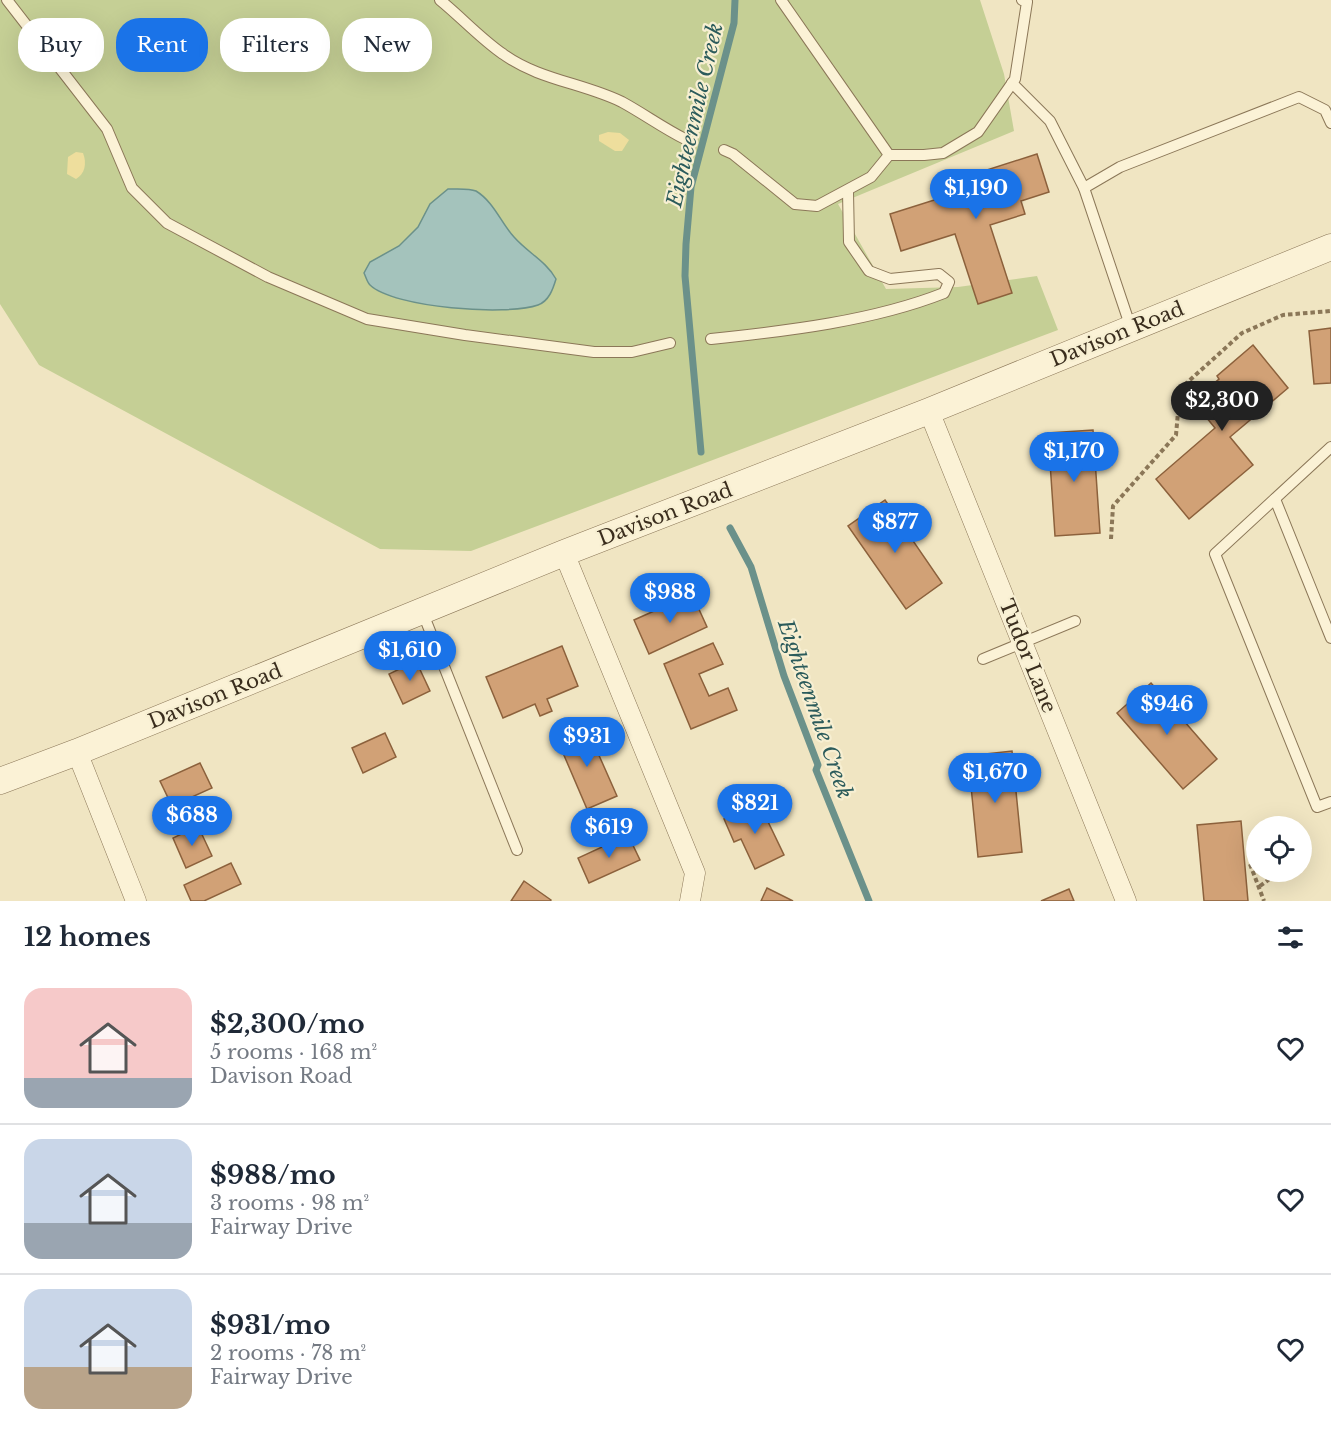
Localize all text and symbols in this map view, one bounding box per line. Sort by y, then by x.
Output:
chip: Buy [18,18,104,72]
chip: Rent [116,18,208,72]
chip: Filters [220,18,330,72]
chip: New [342,18,432,72]
water label: Eighteenmile Creek [661,20,729,210]
pin: $1,190 [927,169,1025,220]
text: $1,190 [944,176,1008,200]
street label: Davison Road [1047,296,1187,372]
pin: $2,300 [1173,381,1271,432]
text: $2,300 [1185,388,1259,412]
pin: $1,170 [1025,432,1123,483]
text: $1,170 [1044,439,1104,463]
street label: Davison Road [594,477,736,551]
pin: $877 [859,503,931,554]
text: $877 [872,510,918,534]
pin: $988 [634,573,706,624]
text: $988 [644,580,696,604]
street label: Tudor Lane [994,596,1062,716]
water label: Eighteenmile Creek [772,615,858,802]
pin: $1,610 [361,631,459,682]
text: $1,610 [378,638,442,662]
street label: Davison Road [145,658,285,734]
pin: $946 [1131,685,1203,736]
text: $946 [1140,692,1194,716]
pin: $931 [551,717,623,768]
text: $931 [563,724,611,748]
pin: $1,670 [946,753,1044,804]
text: $1,670 [962,760,1028,784]
pin: $821 [719,784,791,835]
text: $821 [731,791,779,815]
pin: $688 [156,796,228,847]
text: $688 [166,803,218,827]
pin: $619 [573,808,645,859]
text: $619 [585,815,633,839]
map controls [1246,816,1312,882]
button: locate [1246,816,1312,882]
text: 12 homes [24,921,151,953]
icon: filters [1274,921,1307,954]
text: $2,300/mo [210,1008,365,1040]
icon: home [72,1012,144,1084]
icon: heart [1274,1032,1307,1065]
text: 5 rooms · 168 m² [210,1040,377,1064]
text: Davison Road [210,1064,352,1088]
text: $988/mo [210,1159,336,1191]
icon: home [72,1163,144,1235]
icon: heart [1274,1183,1307,1216]
text: 3 rooms · 98 m² [210,1191,369,1215]
text: Fairway Drive [210,1215,353,1239]
text: $931/mo [210,1309,330,1341]
icon: home [72,1313,144,1385]
icon: heart [1274,1333,1307,1366]
text: 2 rooms · 78 m² [210,1341,366,1365]
text: Fairway Drive [210,1365,353,1389]

